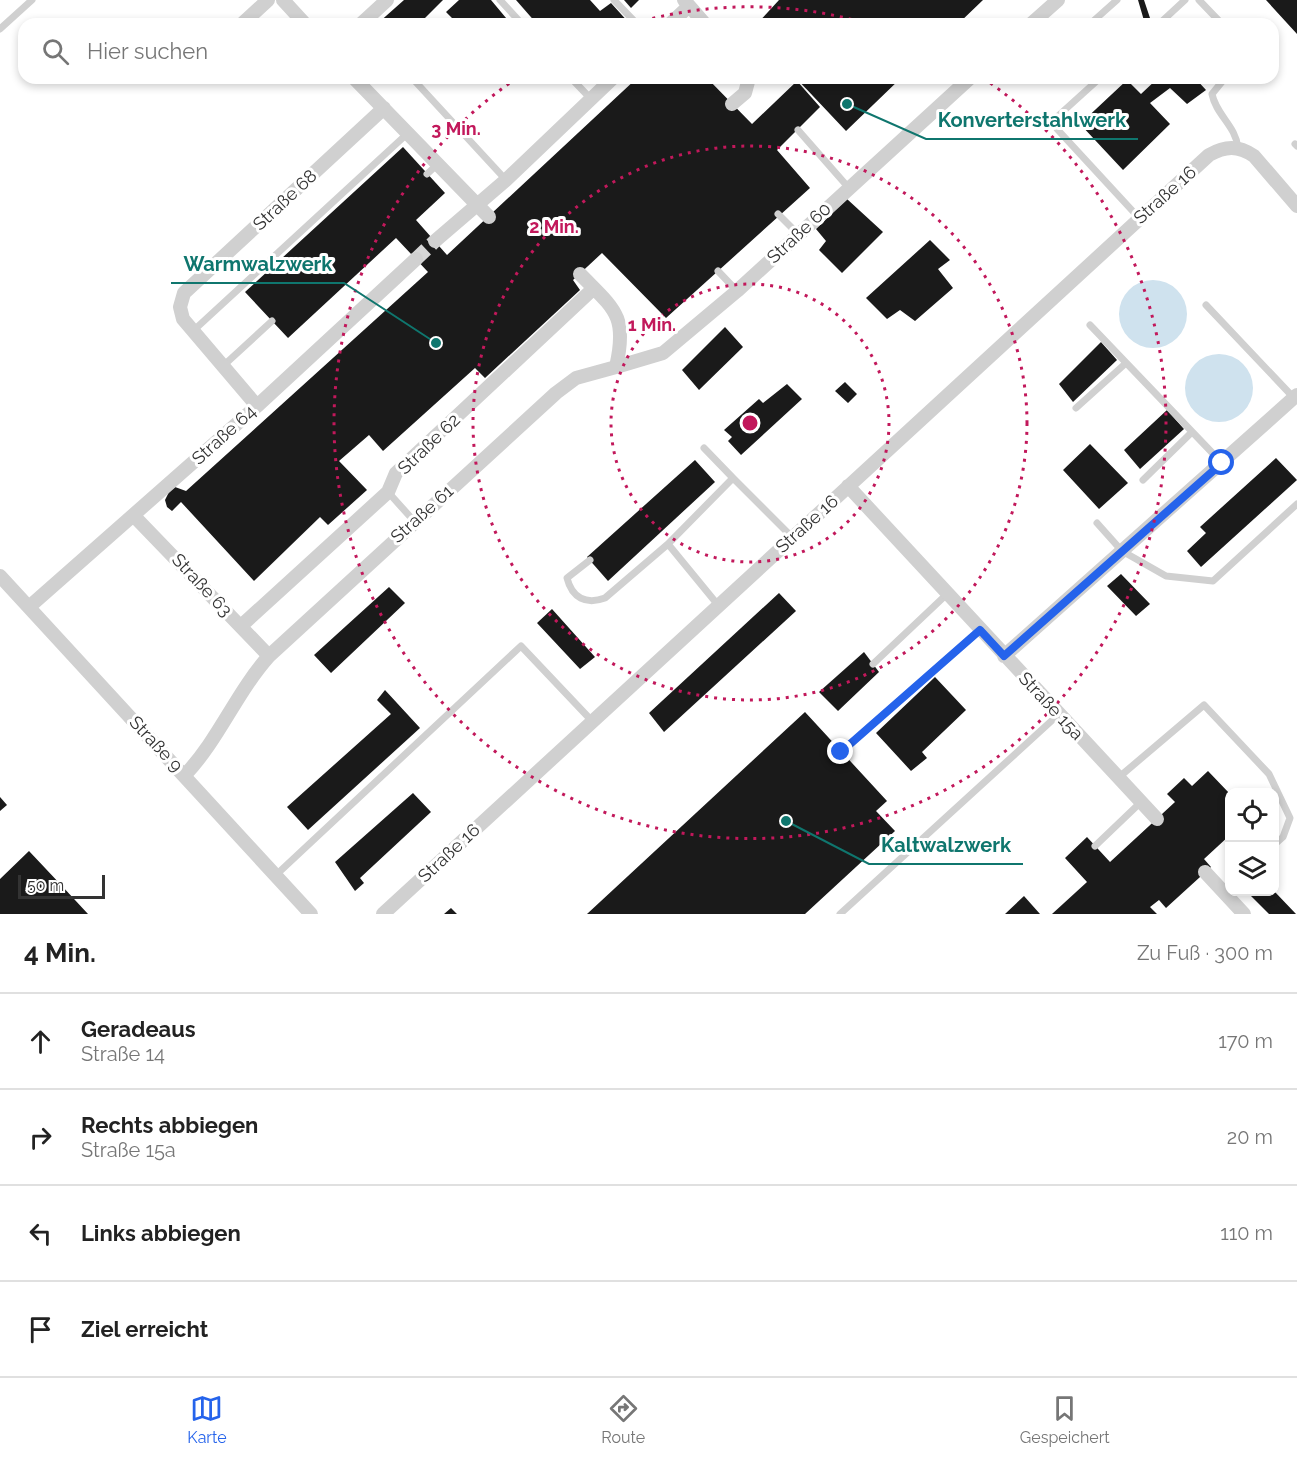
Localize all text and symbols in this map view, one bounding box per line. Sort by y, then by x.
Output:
search box [18,18,1279,84]
icon: search [39,35,72,68]
text: Hier suchen [87,38,208,64]
callout: Konverterstahlwerk [926,101,1138,139]
text: Konverterstahlwerk [938,108,1127,132]
text: 3 Min. [431,118,481,139]
street label: Straße 16 [1129,161,1200,228]
street label: Straße 68 [248,165,321,234]
street label: Straße 60 [762,198,835,268]
text: 2 Min. [529,216,579,237]
callout: Warmwalzwerk [171,245,344,283]
text: Warmwalzwerk [183,252,333,276]
text: 1 Min. [628,314,676,335]
street label: Straße 64 [187,400,260,469]
street label: Straße 62 [393,409,464,478]
centre of rings [740,413,760,433]
route start [1208,449,1234,475]
street label: Straße 61 [386,480,457,547]
street label: Straße 16 [771,490,842,557]
street label: Straße 63 [168,549,237,621]
street label: Straße 15a [1015,667,1088,744]
street label: Straße 9 [125,711,187,776]
route end [827,738,853,764]
map controls [1225,788,1279,896]
button: locate [1225,788,1279,842]
street label: Straße 16 [414,819,484,886]
callout: Kaltwalzwerk [869,826,1023,864]
text: Kaltwalzwerk [881,833,1012,857]
button: layers [1225,842,1279,896]
scale bar [18,872,105,900]
text: 50 m [27,876,64,895]
text: 4 Min. [24,938,96,968]
text: Zu Fuß · 300 m [1137,941,1273,965]
text: Geradeaus [81,1016,196,1042]
icon: ahead [24,1025,57,1058]
text: 170 m [1218,1029,1273,1053]
text: Straße 14 [81,1042,165,1066]
text: Rechts abbiegen [81,1112,258,1138]
icon: right [24,1121,57,1154]
text: 20 m [1227,1125,1273,1149]
text: Straße 15a [81,1138,176,1162]
icon: left [24,1217,57,1250]
text: Links abbiegen [81,1220,241,1246]
text: 110 m [1220,1221,1273,1245]
icon: arrive [24,1313,57,1346]
text: Ziel erreicht [81,1316,208,1342]
tab: Karte [187,1392,227,1447]
tab: Route [601,1392,645,1447]
tab: Gespeichert [1020,1392,1110,1447]

